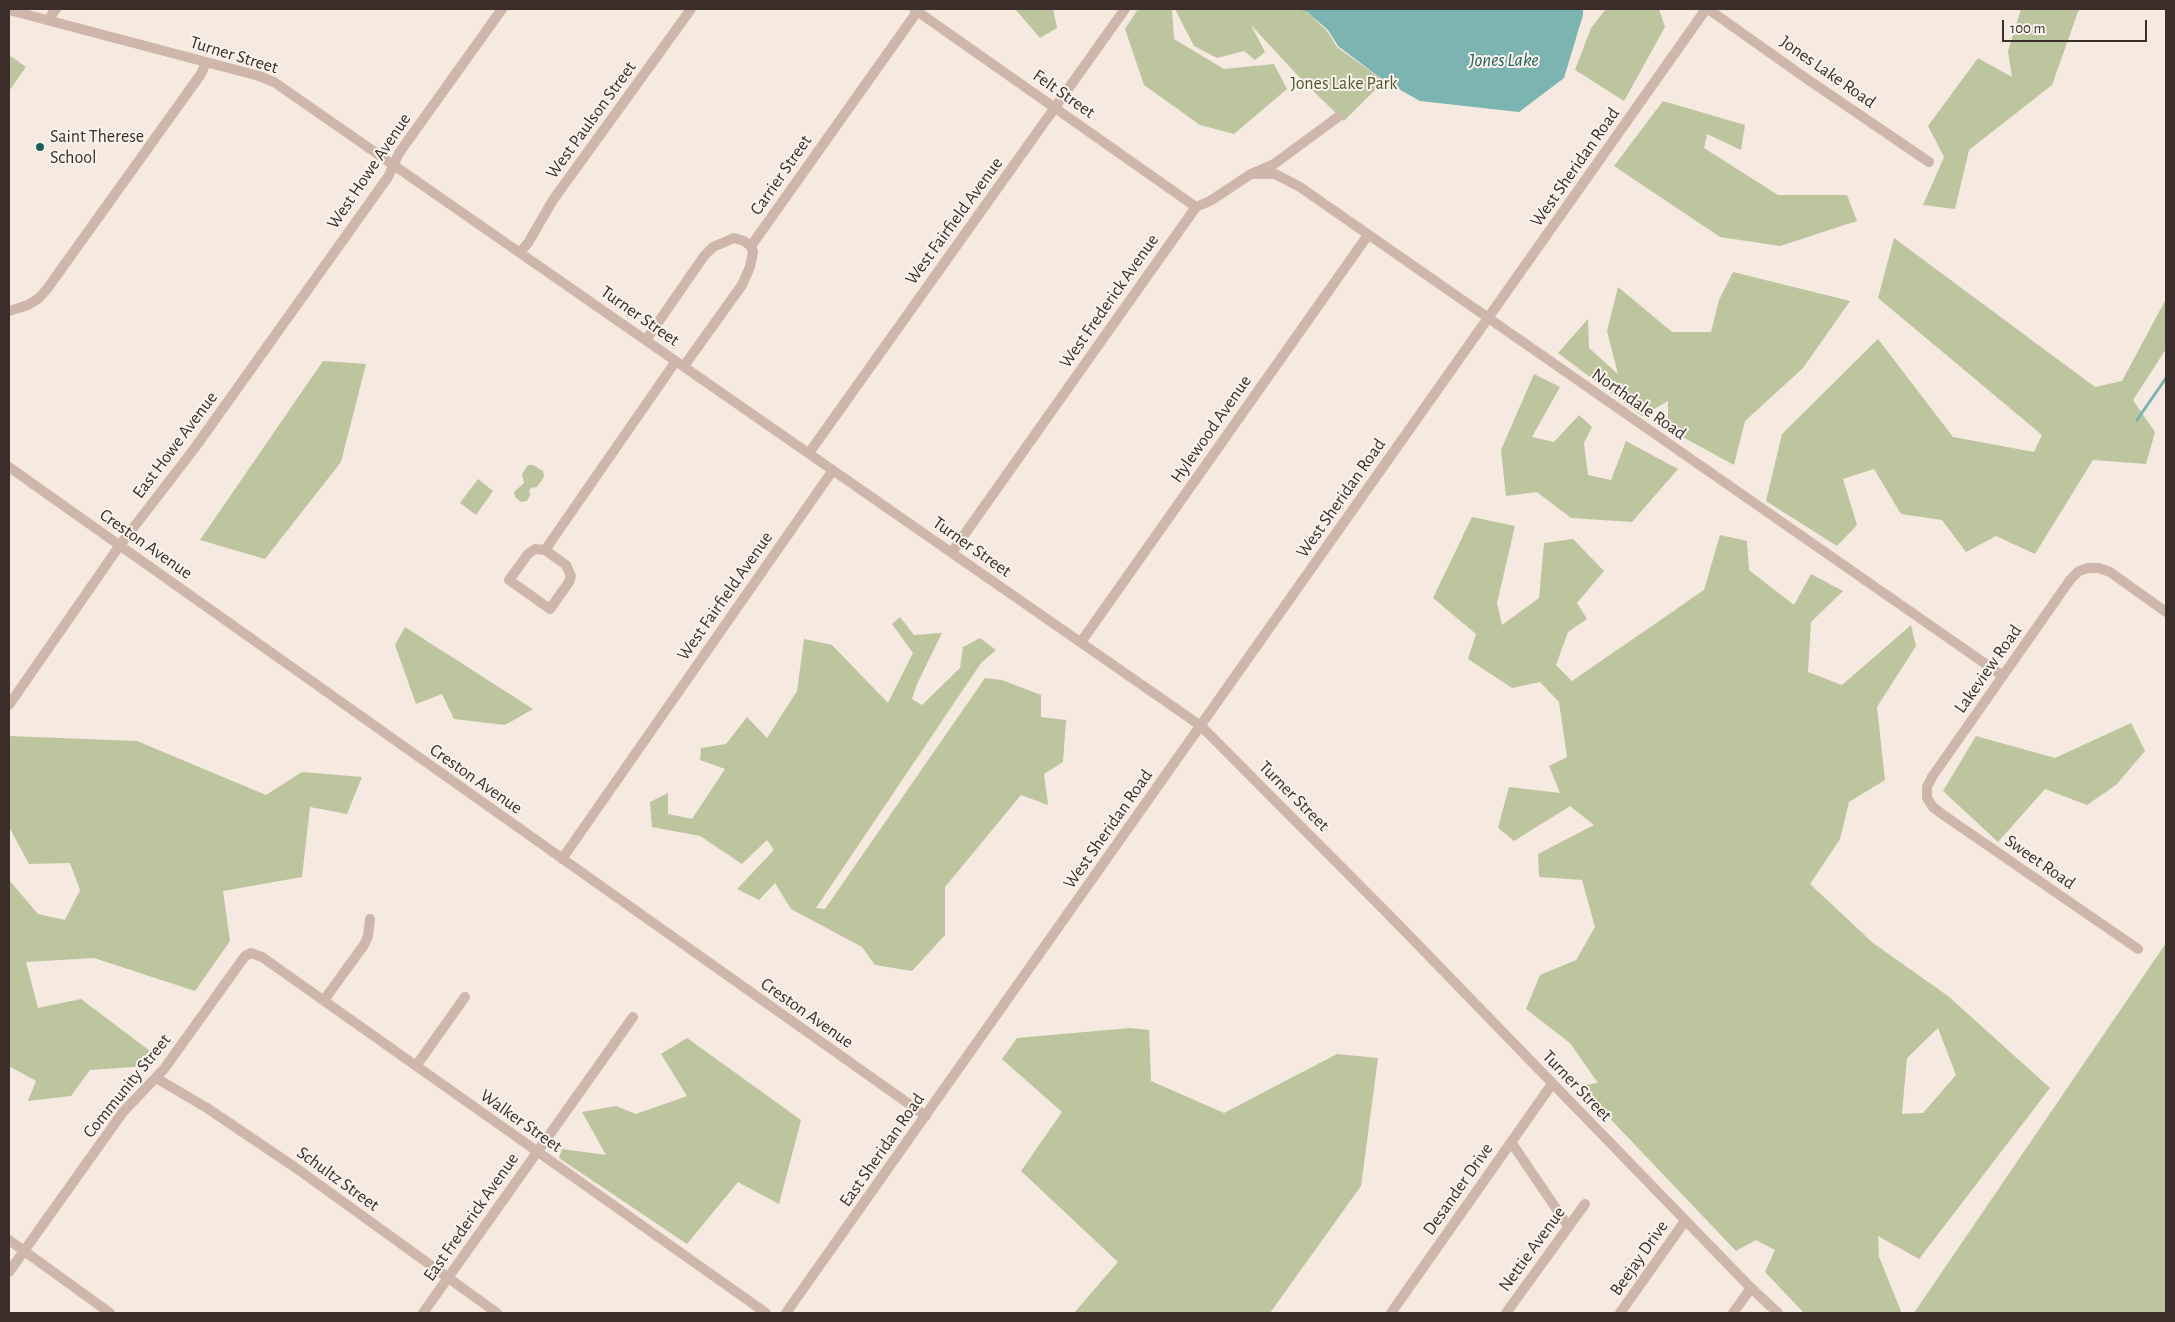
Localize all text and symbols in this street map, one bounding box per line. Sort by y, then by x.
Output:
scale bar [2005,10,2150,42]
text: 100 m [2010,21,2045,36]
street label: Turner Street [187,31,281,79]
street label: Jones Lake Road [1776,31,1880,113]
water label: Jones Lake [1469,49,1539,71]
street label: West Paulson Street [541,57,641,183]
street label: Felt Street [1029,65,1099,123]
park label: Jones Lake Park [1290,73,1398,95]
street label: West Sheridan Road [1526,103,1624,231]
street label: West Howe Avenue [322,109,416,233]
place label: Saint Therese School [50,126,144,168]
street label: Carrier Street [746,131,816,219]
marker: Saint Therese School [34,141,46,153]
street label: West Fairfield Avenue [901,153,1007,289]
street label: West Frederick Avenue [1055,230,1163,372]
street label: Turner Street [597,281,683,351]
street label: Northdale Road [1587,363,1691,445]
street label: Hylewood Avenue [1166,371,1256,487]
street label: East Howe Avenue [128,387,222,503]
street label: West Sheridan Road [1292,434,1390,562]
street label: Creston Avenue [95,504,197,584]
street label: Turner Street [929,512,1015,582]
street label: West Fairfield Avenue [672,527,778,665]
street label: Lakeview Road [1950,621,2026,717]
street label: Creston Avenue [425,739,527,819]
street label: Turner Street [1254,756,1334,836]
street label: West Sheridan Road [1059,765,1157,893]
street label: Sweet Road [2001,830,2079,894]
street label: Creston Avenue [756,973,858,1053]
street label: Community Street [78,1030,176,1142]
street label: Turner Street [1538,1046,1616,1126]
street label: Walker Street [476,1085,566,1157]
street label: East Sheridan Road [835,1089,929,1211]
street label: Desander Drive [1418,1139,1498,1239]
street label: Schultz Street [293,1142,383,1216]
street label: East Frederick Avenue [419,1149,523,1285]
street label: Nettie Avenue [1494,1202,1570,1296]
street label: Beejay Drive [1605,1216,1673,1300]

